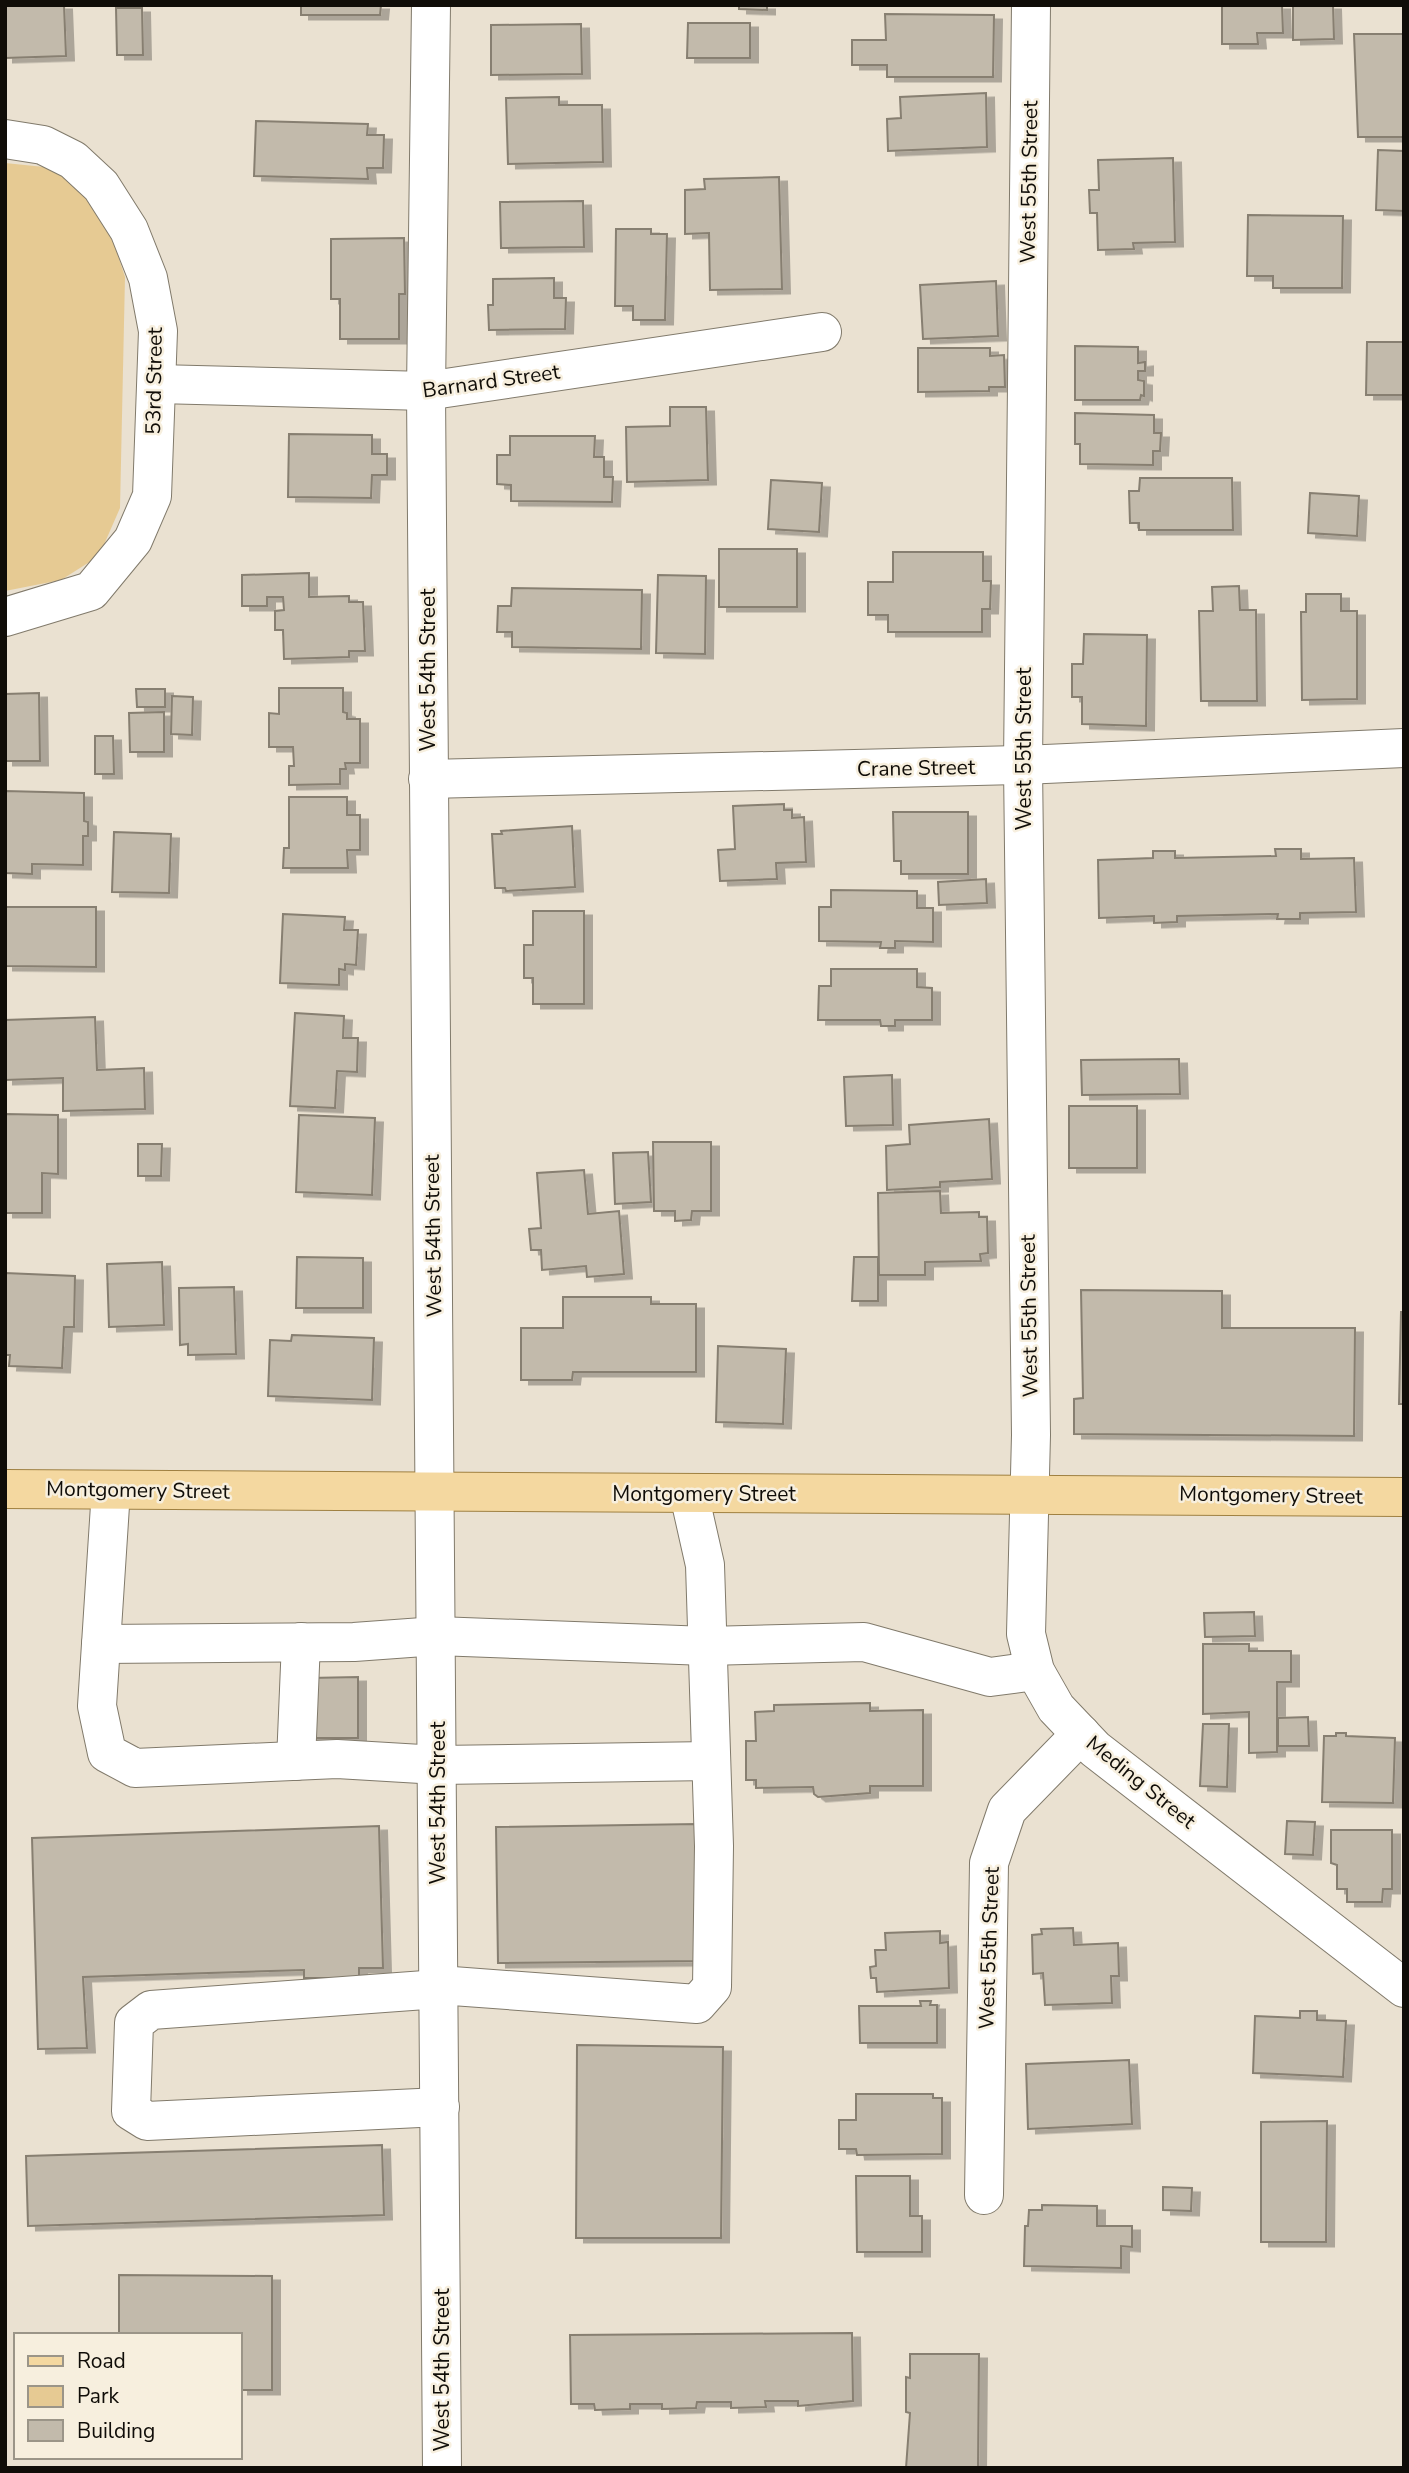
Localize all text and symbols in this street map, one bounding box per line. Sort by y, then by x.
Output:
street label: West 55th Street [1014,100,1044,264]
street label: 53rd Street [139,326,169,435]
street label: Barnard Street [421,357,562,404]
street label: West 54th Street [414,588,442,751]
street label: West 55th Street [1010,667,1038,830]
street label: Crane Street [857,753,976,783]
street label: West 54th Street [418,1154,448,1318]
street label: West 55th Street [1014,1234,1044,1398]
street label: Montgomery Street [46,1474,231,1506]
street label: Montgomery Street [1179,1479,1364,1511]
street label: Montgomery Street [612,1480,796,1508]
street label: West 54th Street [424,1721,452,1884]
street label: Meding Street [1080,1729,1202,1835]
street label: West 55th Street [972,1865,1006,2030]
street label: West 54th Street [428,2288,456,2451]
legend [14,2333,242,2459]
text: Road [77,2347,126,2375]
text: Park [77,2382,119,2410]
text: Building [77,2417,155,2445]

